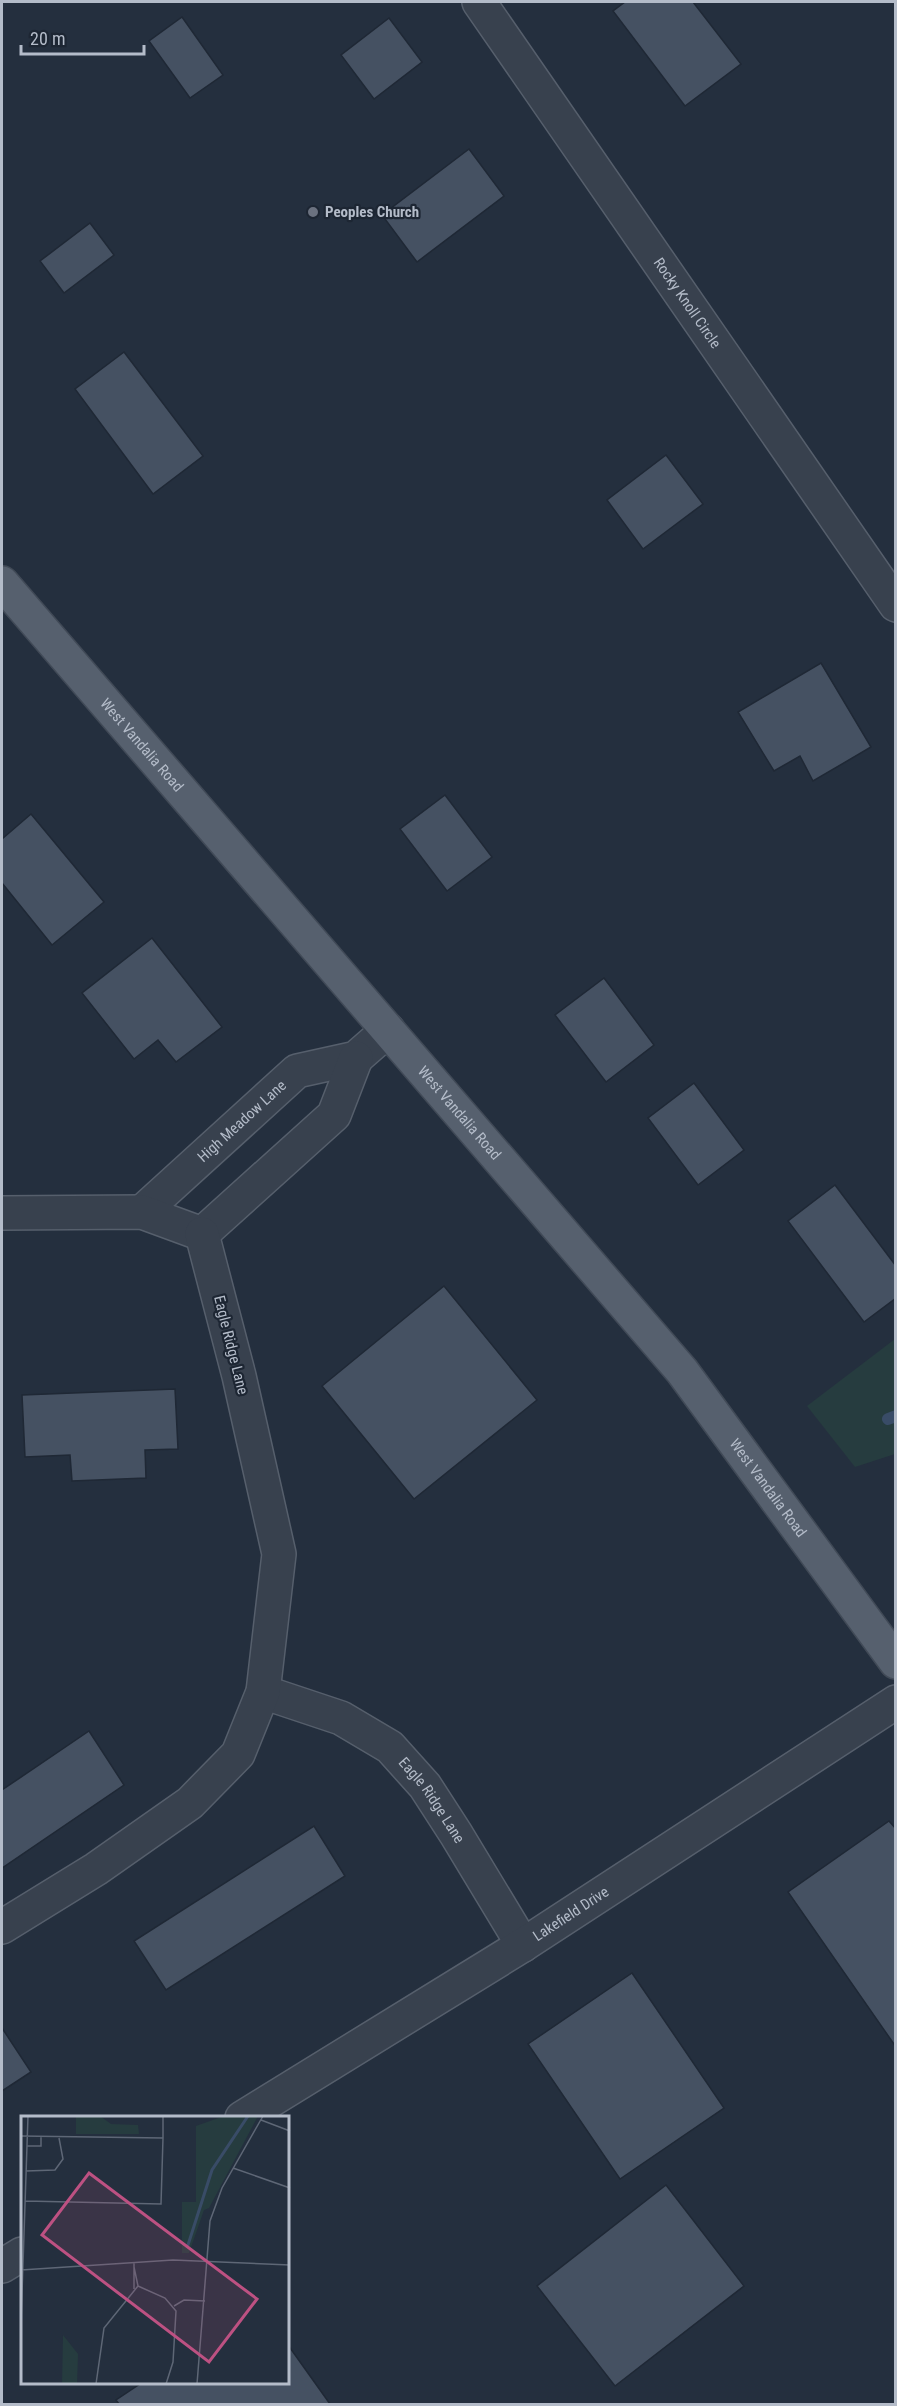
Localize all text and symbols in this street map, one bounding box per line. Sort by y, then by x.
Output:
scale bar [21,18,144,56]
text: 20 m [30,28,65,49]
place label: Peoples Church [325,203,419,221]
marker: Peoples Church [306,205,320,219]
street label: Rocky Knoll Circle [650,254,725,352]
street label: West Vandalia Road [97,695,187,796]
street label: West Vandalia Road [414,1062,505,1163]
street label: High Meadow Lane [194,1076,290,1166]
street label: Eagle Ridge Lane [210,1294,252,1396]
street label: West Vandalia Road [726,1435,810,1541]
street label: Eagle Ridge Lane [395,1754,468,1846]
street label: Lakefield Drive [530,1883,612,1945]
inset map [21,2116,290,2385]

